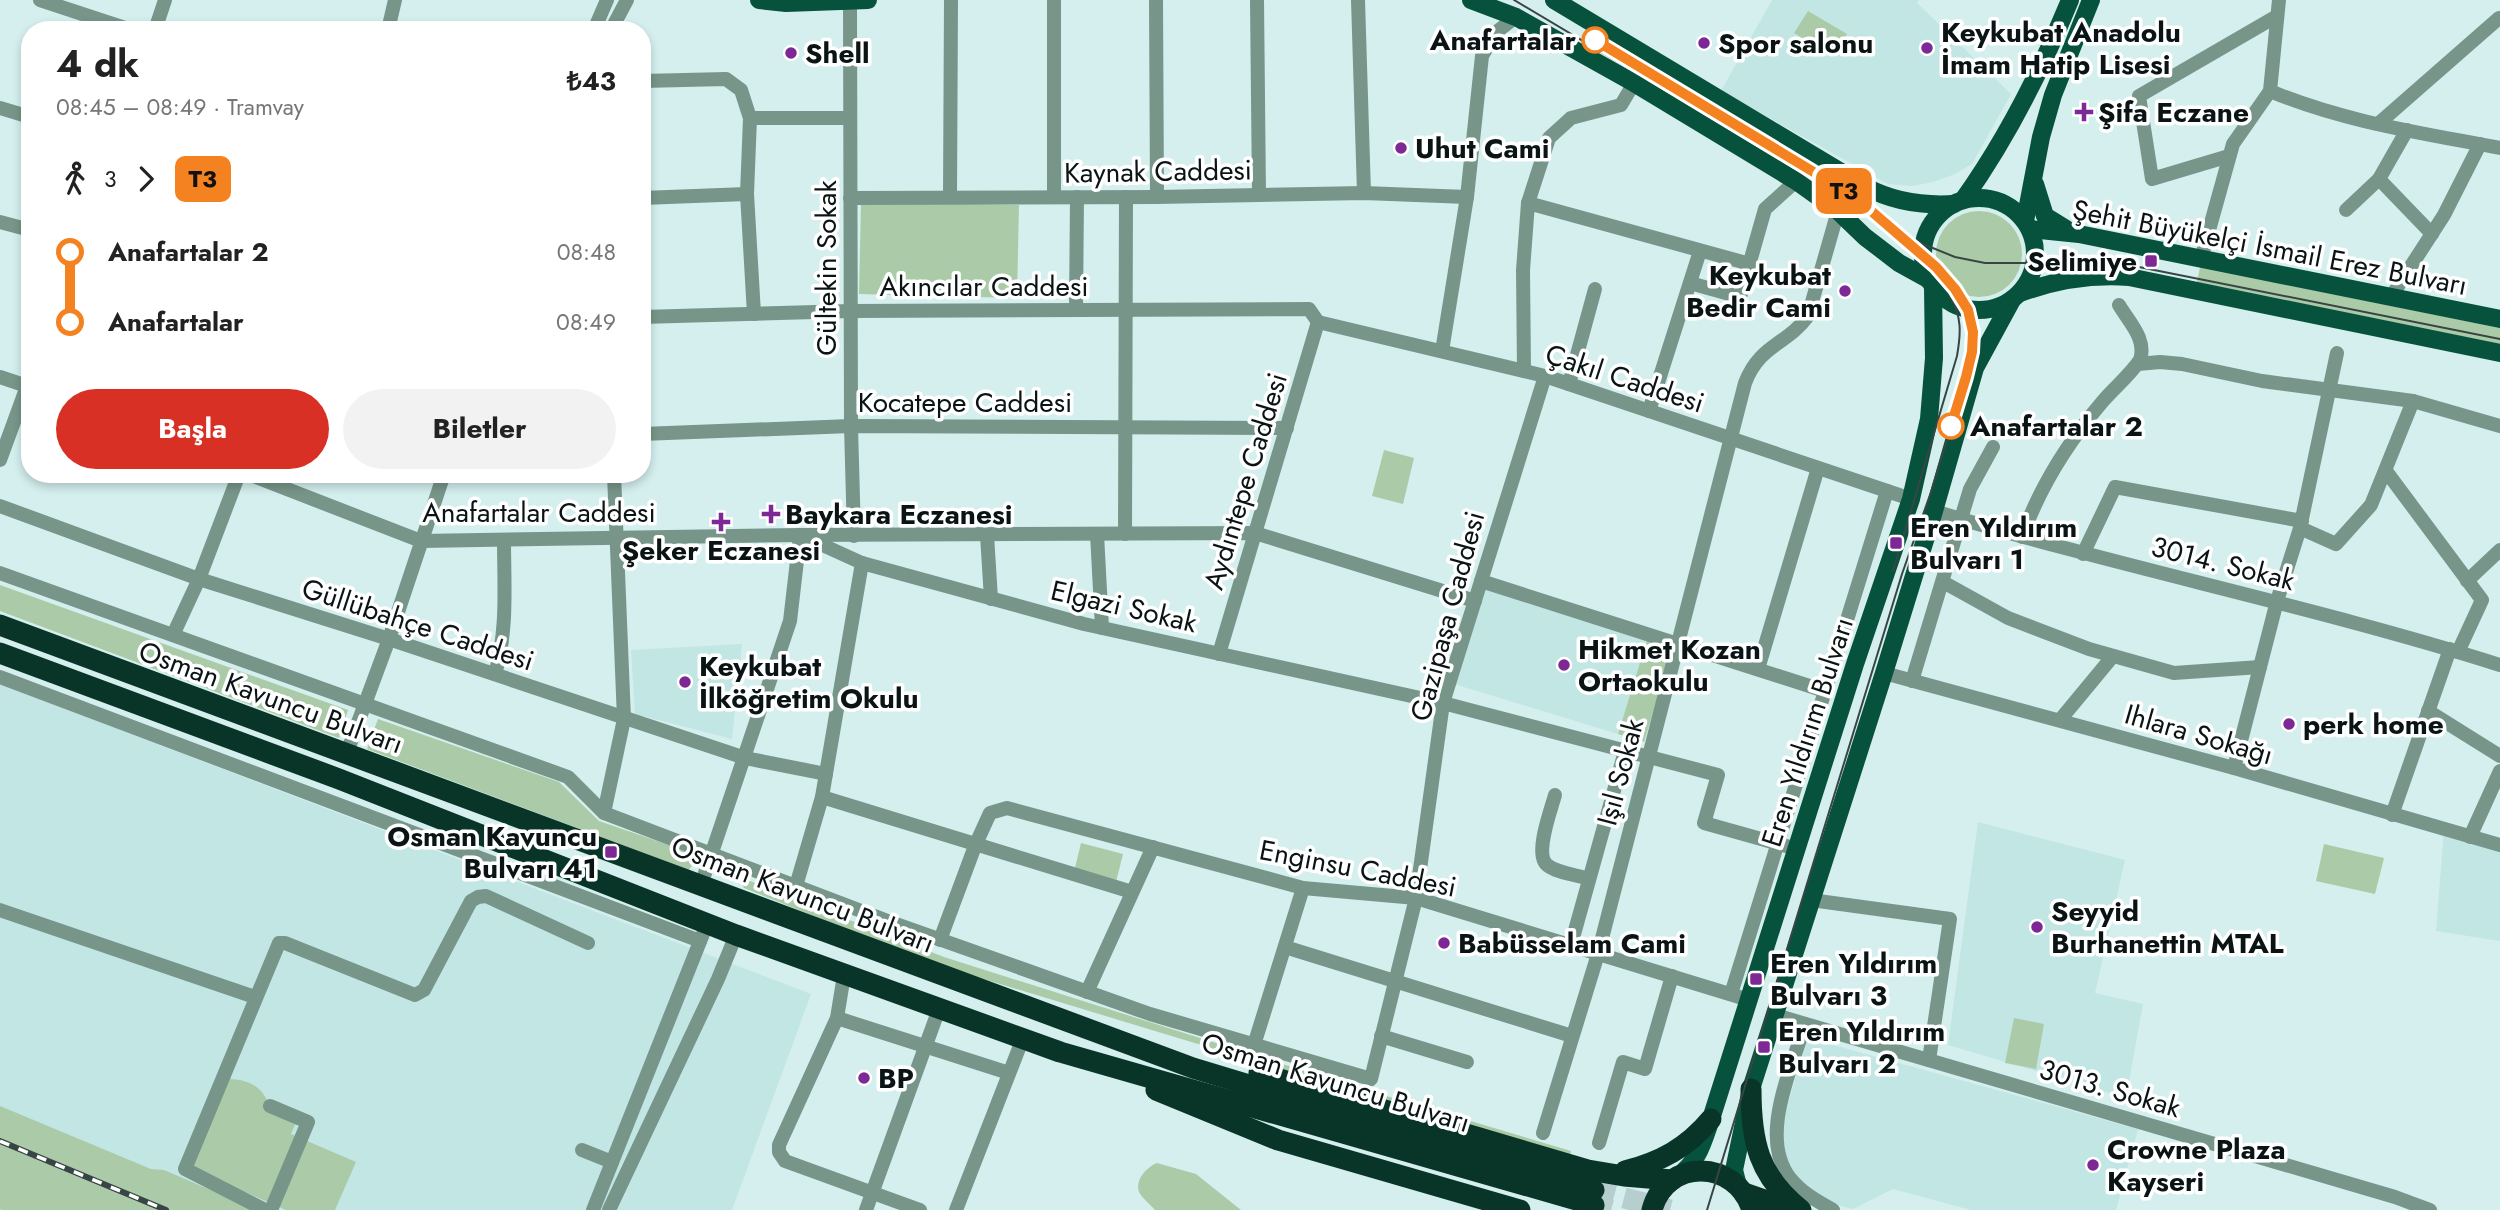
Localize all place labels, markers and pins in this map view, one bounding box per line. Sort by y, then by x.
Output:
place label: Keykubat Anadolu İmam Hatip Lisesi [1941,12,2181,85]
place label: Anafartalar [1429,20,1576,61]
place label: Spor salonu [1718,23,1873,64]
marker: Anafartalar [1582,27,1608,53]
place label: Shell [805,33,870,74]
marker: Spor salonu [1696,35,1712,51]
marker: Keykubat Anadolu İmam Hatip Lisesi [1919,40,1935,56]
marker: Shell [783,45,799,61]
place label: Şifa Eczane [2098,92,2249,133]
marker: Şifa Eczane [2076,104,2092,120]
place label: Uhut Cami [1415,128,1549,169]
marker: Uhut Cami [1393,140,1409,156]
place label: Selimiye [2027,241,2137,282]
marker: Selimiye [2143,253,2159,269]
place label: Keykubat Bedir Cami [1686,255,1831,328]
marker: Keykubat Bedir Cami [1837,283,1853,299]
place label: Anafartalar 2 [1969,406,2143,447]
marker: Anafartalar 2 [1938,413,1964,439]
place label: Baykara Eczanesi [785,494,1012,535]
marker: Baykara Eczanesi [763,506,779,522]
place label: Eren Yıldırım Bulvarı 1 [1910,507,2077,580]
marker: Şeker Eczanesi [713,514,729,530]
place label: Şeker Eczanesi [622,530,820,571]
marker: Eren Yıldırım Bulvarı 1 [1888,535,1904,551]
place label: Hikmet Kozan Ortaokulu [1578,629,1761,702]
place label: Keykubat İlköğretim Okulu [699,646,919,719]
marker: Hikmet Kozan Ortaokulu [1556,657,1572,673]
marker: Keykubat İlköğretim Okulu [677,674,693,690]
place label: perk home [2303,704,2444,745]
marker: perk home [2281,716,2297,732]
place label: Osman Kavuncu Bulvarı 41 [387,816,597,889]
marker: Osman Kavuncu Bulvarı 41 [603,844,619,860]
place label: Seyyid Burhanettin MTAL [2051,891,2284,964]
marker: Seyyid Burhanettin MTAL [2029,919,2045,935]
place label: Babüsselam Cami [1458,923,1686,964]
marker: Babüsselam Cami [1436,935,1452,951]
place label: Eren Yıldırım Bulvarı 3 [1770,943,1937,1016]
marker: Eren Yıldırım Bulvarı 3 [1748,971,1764,987]
place label: Eren Yıldırım Bulvarı 2 [1778,1011,1945,1084]
marker: Eren Yıldırım Bulvarı 2 [1756,1039,1772,1055]
place label: BP [878,1058,914,1099]
marker: BP [856,1070,872,1086]
place label: Crowne Plaza Kayseri [2107,1129,2285,1202]
marker: Crowne Plaza Kayseri [2085,1157,2101,1173]

